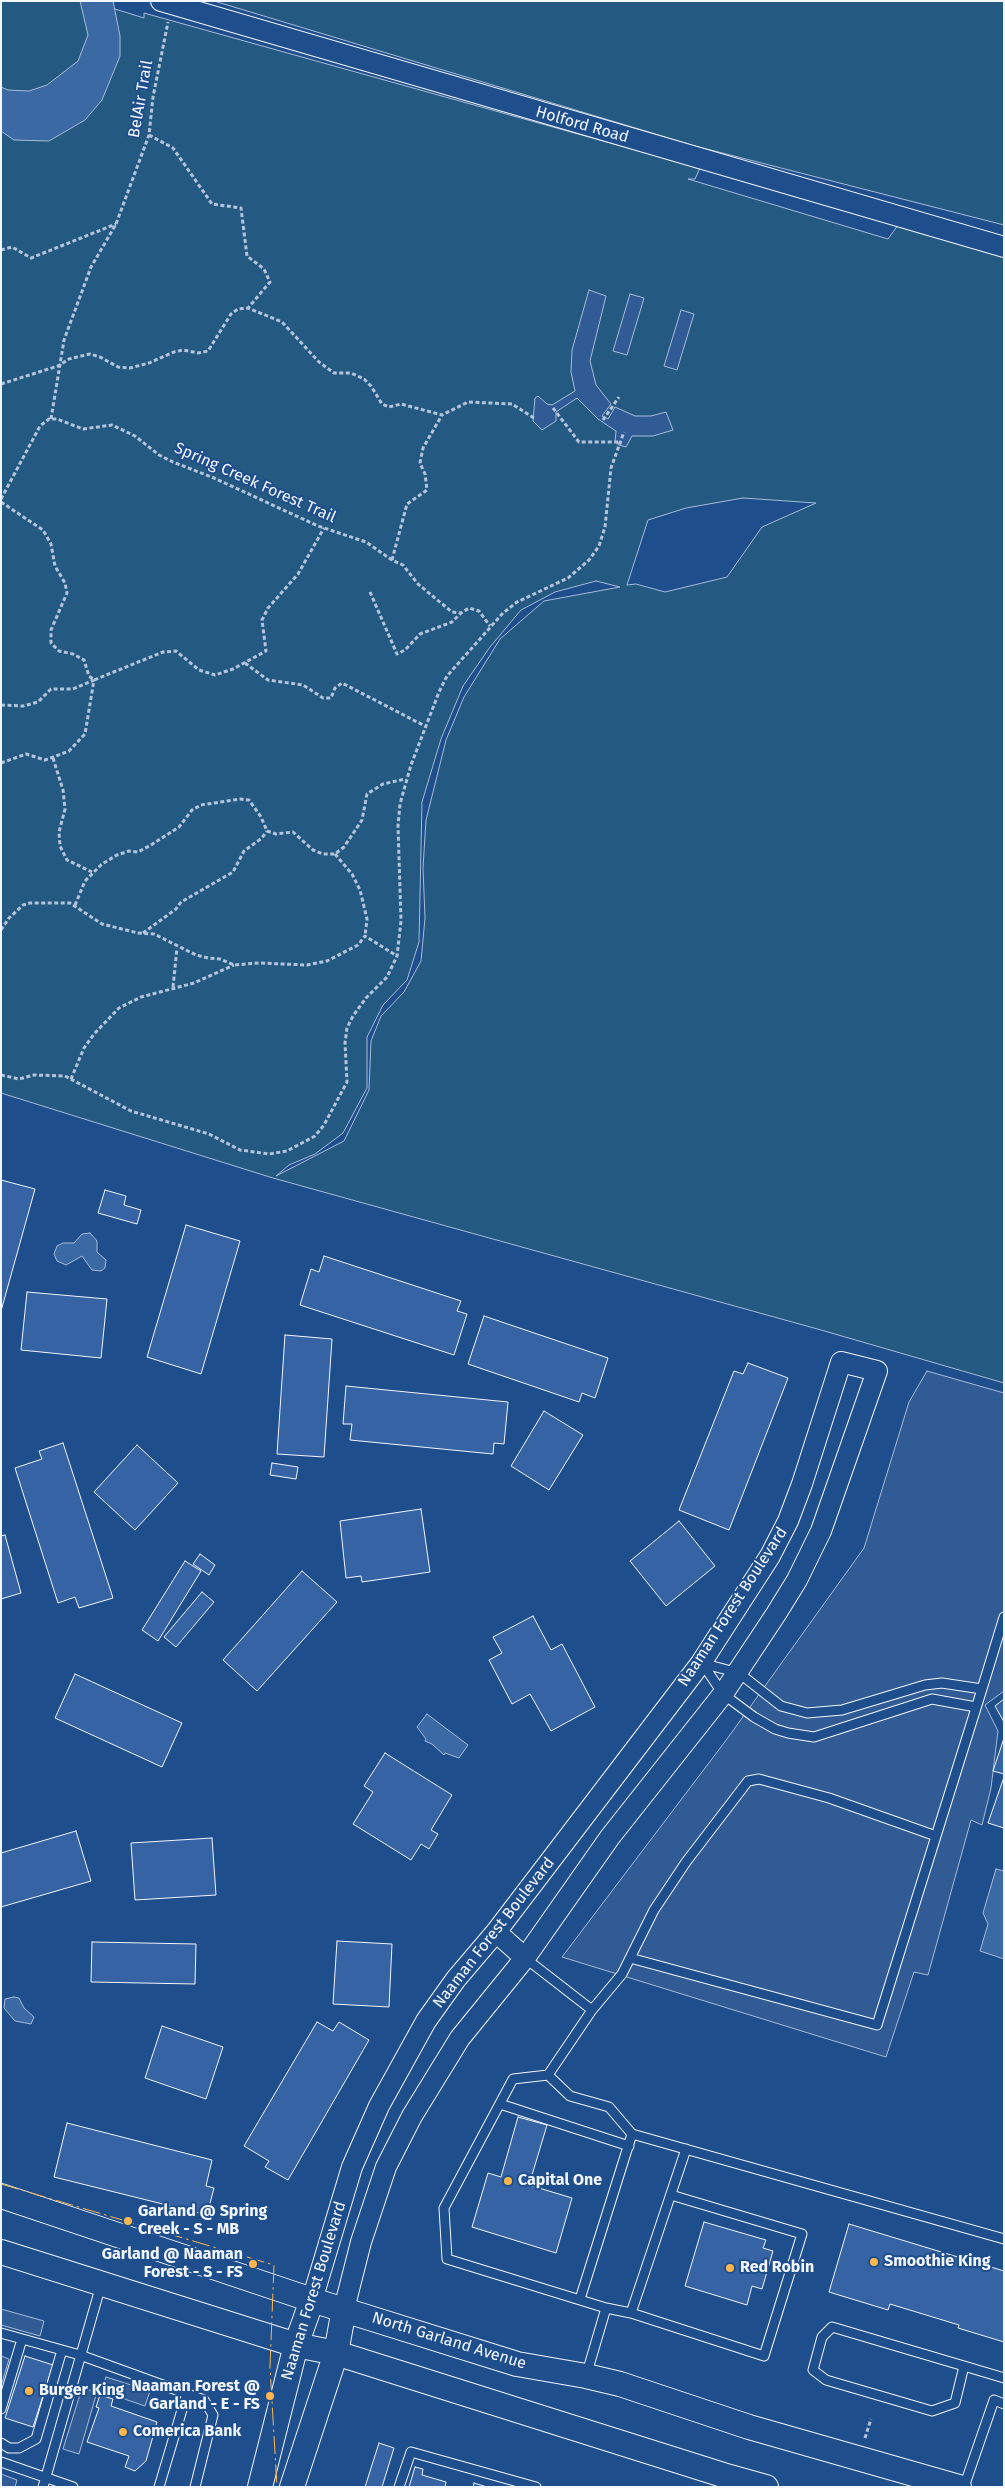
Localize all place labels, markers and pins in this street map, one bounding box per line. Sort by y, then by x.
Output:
place label: Capital One [518,2171,602,2191]
marker: Capital One [502,2175,514,2187]
place label: Garland @ Spring Creek - S - MB [138,2202,267,2240]
marker: Garland @ Spring Creek - S - MB [122,2215,134,2227]
place label: Garland @ Naaman Forest - S - FS [102,2245,243,2283]
place label: Smoothie King [884,2252,991,2272]
marker: Smoothie King [868,2256,880,2268]
marker: Garland @ Naaman Forest - S - FS [247,2258,259,2270]
place label: Red Robin [740,2258,814,2278]
marker: Red Robin [724,2262,736,2274]
place label: Naaman Forest @ Garland - E - FS [131,2377,260,2415]
place label: Burger King [39,2381,124,2401]
marker: Burger King [23,2385,35,2397]
marker: Naaman Forest @ Garland - E - FS [264,2390,276,2402]
place label: Comerica Bank [133,2422,241,2442]
marker: Comerica Bank [117,2426,129,2438]

